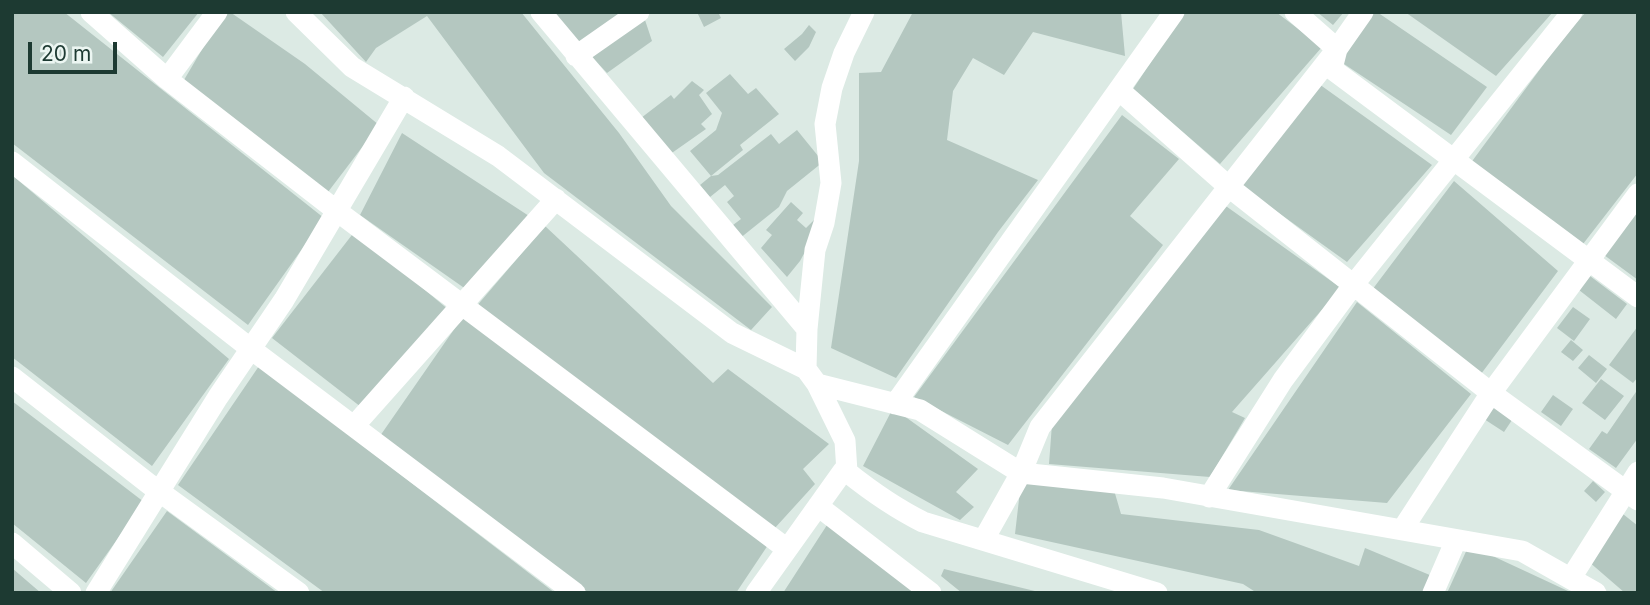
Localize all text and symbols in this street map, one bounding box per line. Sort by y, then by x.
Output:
scale bar [32,28,121,72]
text: 20 m [41,41,91,66]

